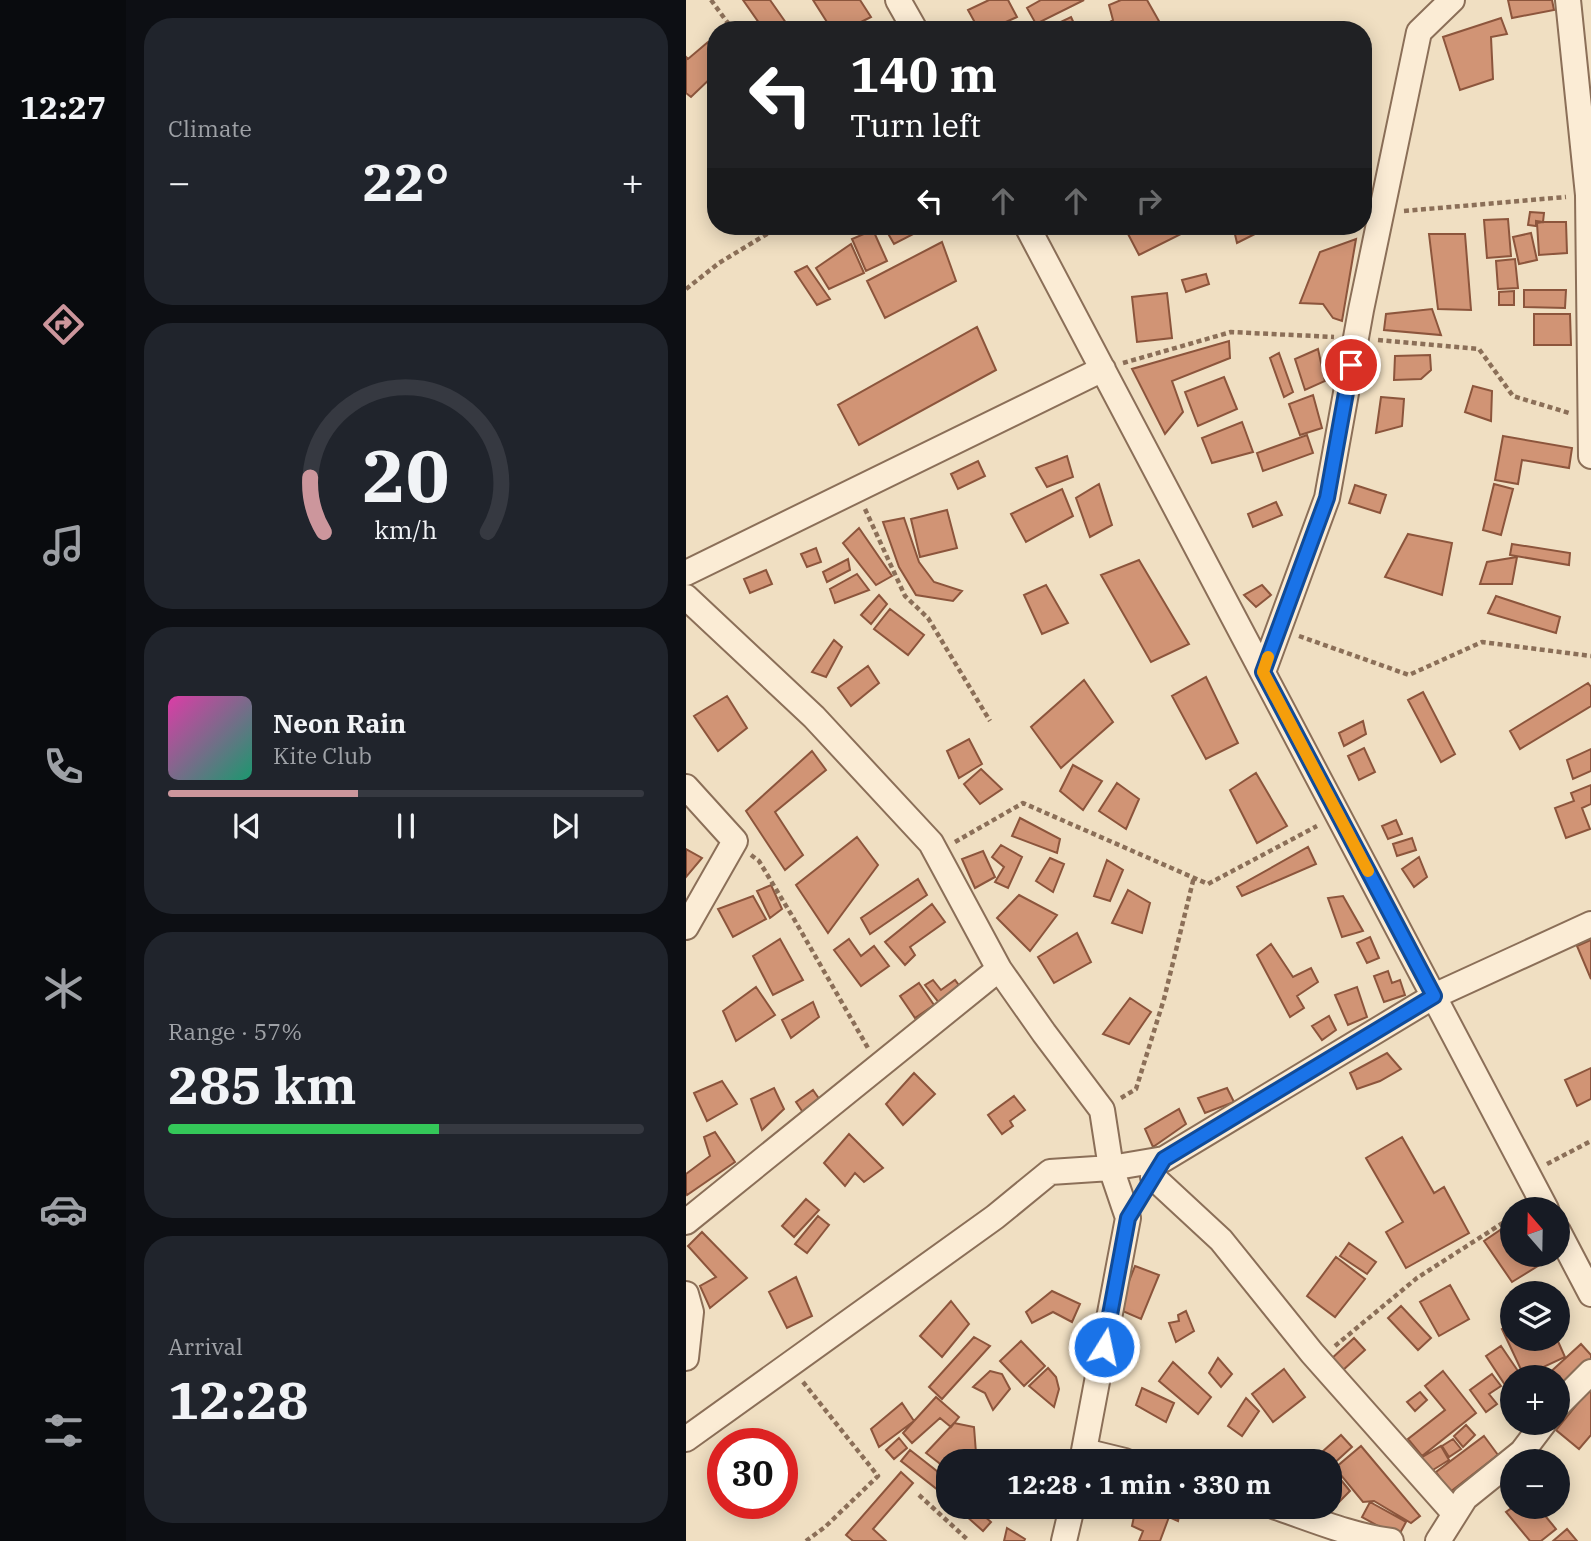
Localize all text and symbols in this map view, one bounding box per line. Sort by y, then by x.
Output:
text: 140 m [850,42,997,105]
icon: left [735,49,826,140]
text: 12:27 [20,86,106,128]
text: Turn left [850,104,981,146]
text: Climate [168,113,252,143]
text: 22° [363,148,449,215]
text: − [168,157,191,206]
text: + [621,157,644,206]
icon: left [911,182,949,220]
icon: ahead [984,182,1022,220]
icon: ahead [1057,182,1095,220]
icon: right [1130,182,1168,220]
icon: directions [39,300,88,349]
pin [1321,335,1381,395]
icon: arrive [1332,346,1370,384]
text: 20 [362,427,450,522]
text: km/h [374,513,438,546]
icon: music [39,521,88,570]
text: Neon Rain [273,706,406,740]
text: Kite Club [273,740,372,770]
icon: phone [39,742,88,791]
icon: previous [228,807,266,845]
icon: pause [387,807,425,845]
icon: next [546,807,584,845]
icon: climate [39,964,88,1013]
text: Range · 57% [168,1016,302,1046]
text: 285 km [168,1051,357,1118]
icon: car [39,1185,88,1234]
north arrow [1500,1197,1570,1267]
map controls [1500,1197,1570,1519]
button: layers [1500,1281,1570,1351]
position arrow [1067,1310,1141,1384]
text: Arrival [168,1331,243,1361]
button: + [1500,1365,1570,1435]
text: 12:28 [168,1366,309,1433]
icon: filters [39,1406,88,1455]
speed limit sign: 30 [707,1428,798,1519]
button: − [1500,1449,1570,1519]
text: 12:28 · 1 min · 330 m [1007,1467,1271,1501]

